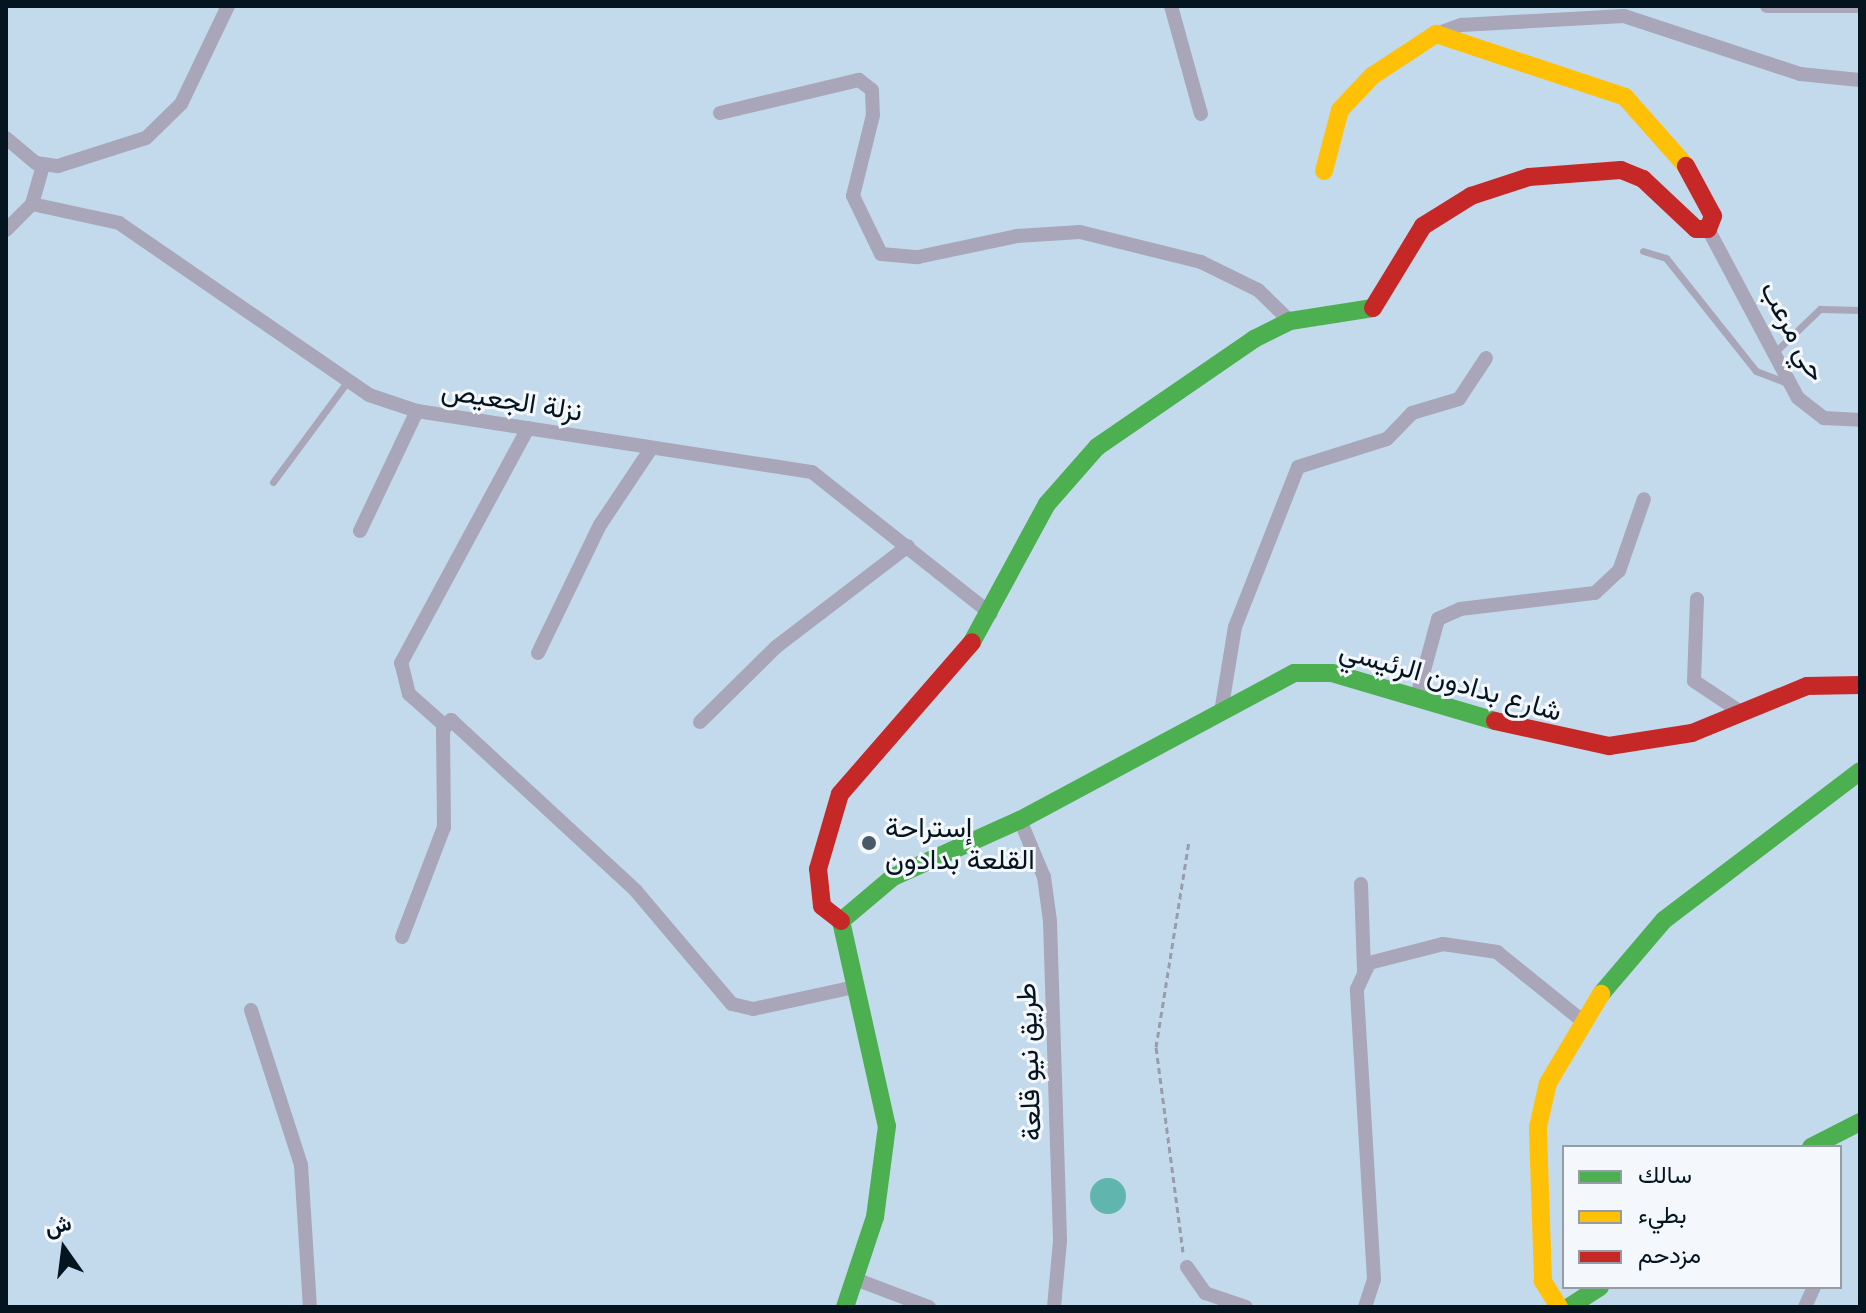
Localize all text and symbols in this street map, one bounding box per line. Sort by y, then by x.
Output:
street label: حي مرعب [1754,275,1834,387]
street label: نزلة الجعيص [439,372,585,428]
street label: شارع بدادون الرئيسي [1336,632,1566,728]
place label: إستراحة القلعة بدادون [885,810,1035,876]
marker: إستراحة القلعة بدادون [860,834,878,852]
street label: طريق نيو قلعة [1008,982,1048,1142]
legend [1562,1145,1842,1289]
text: سالك [1638,1160,1692,1189]
text: بطيء [1638,1200,1687,1229]
north arrow [24,1209,104,1289]
text: ش [42,1209,74,1242]
text: مزدحم [1638,1240,1701,1269]

